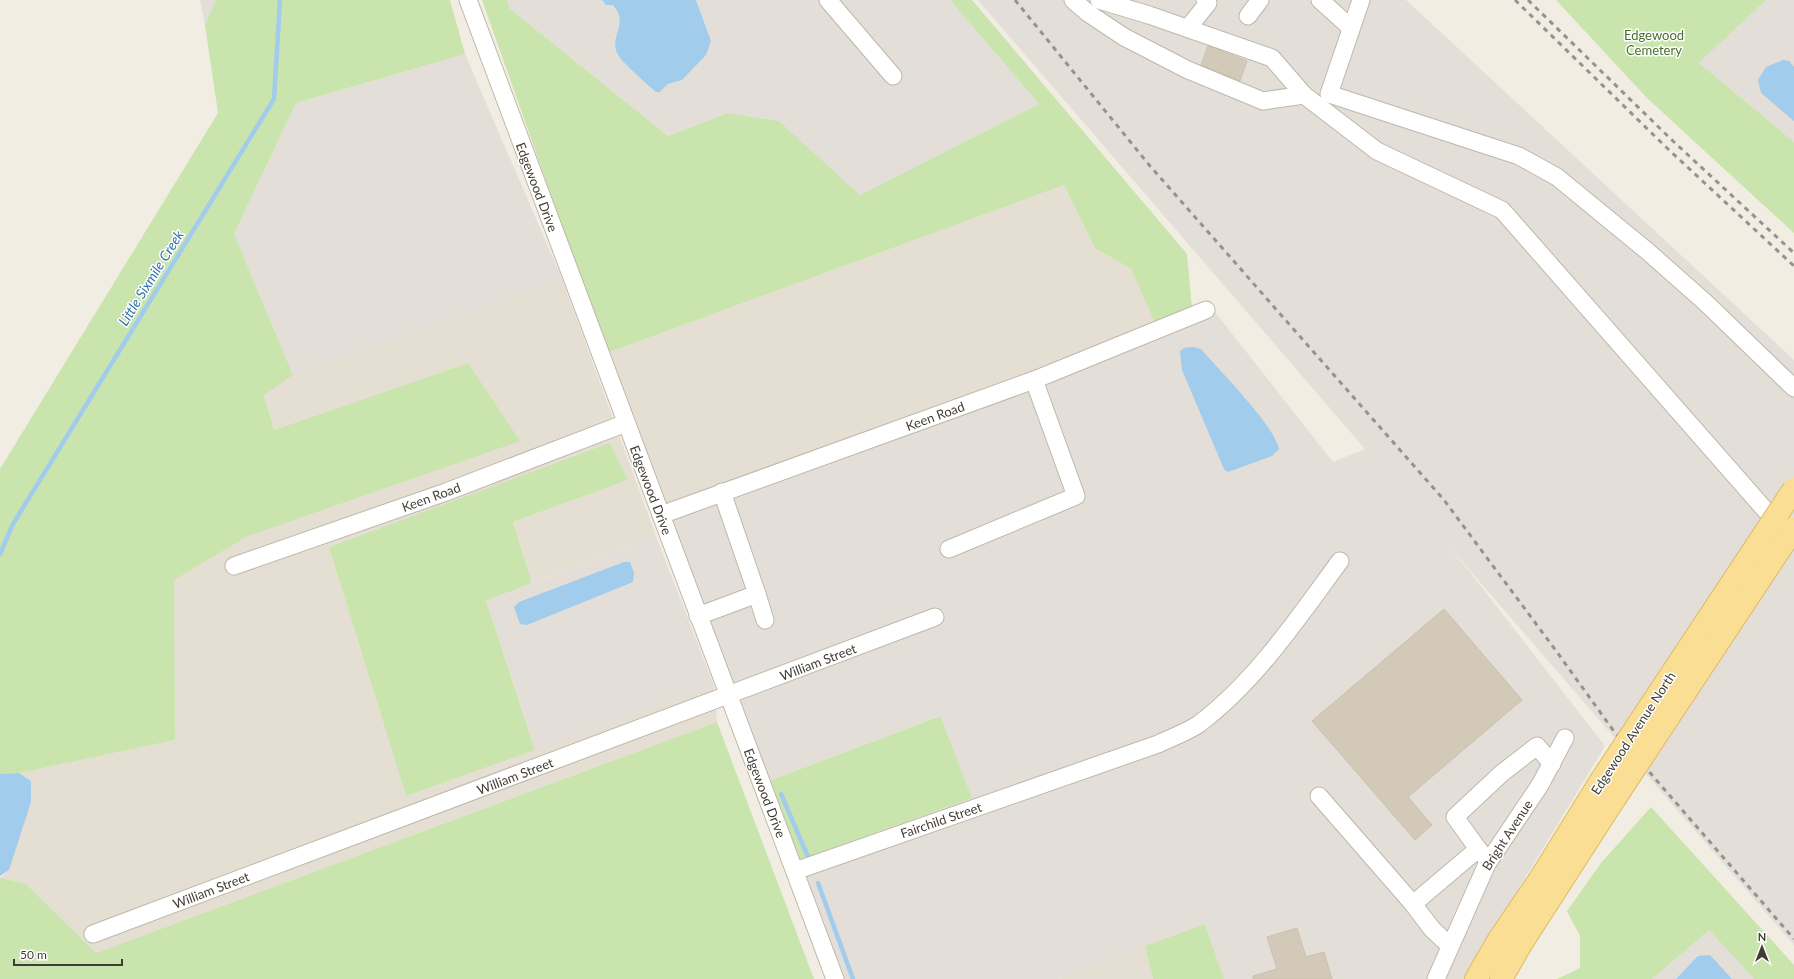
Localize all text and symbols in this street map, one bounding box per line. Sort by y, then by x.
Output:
park label: Edgewood Cemetery [1624,27,1684,58]
street label: Edgewood Drive [513,140,561,234]
water label: Little Sixmile Creek [114,227,187,329]
street label: Keen Road [903,398,967,434]
street label: Edgewood Drive [627,443,675,537]
street label: Keen Road [399,479,463,515]
street label: William Street [778,640,859,684]
street label: Edgewood Avenue North [1587,669,1679,797]
street label: Edgewood Drive [741,746,789,840]
street label: William Street [475,754,556,798]
street label: Bright Avenue [1478,797,1536,873]
street label: Fairchild Street [898,798,984,841]
street label: William Street [171,868,252,912]
north arrow [1742,927,1782,967]
text: N [1758,930,1766,943]
scale bar [14,941,122,967]
text: 50 m [20,947,47,962]

